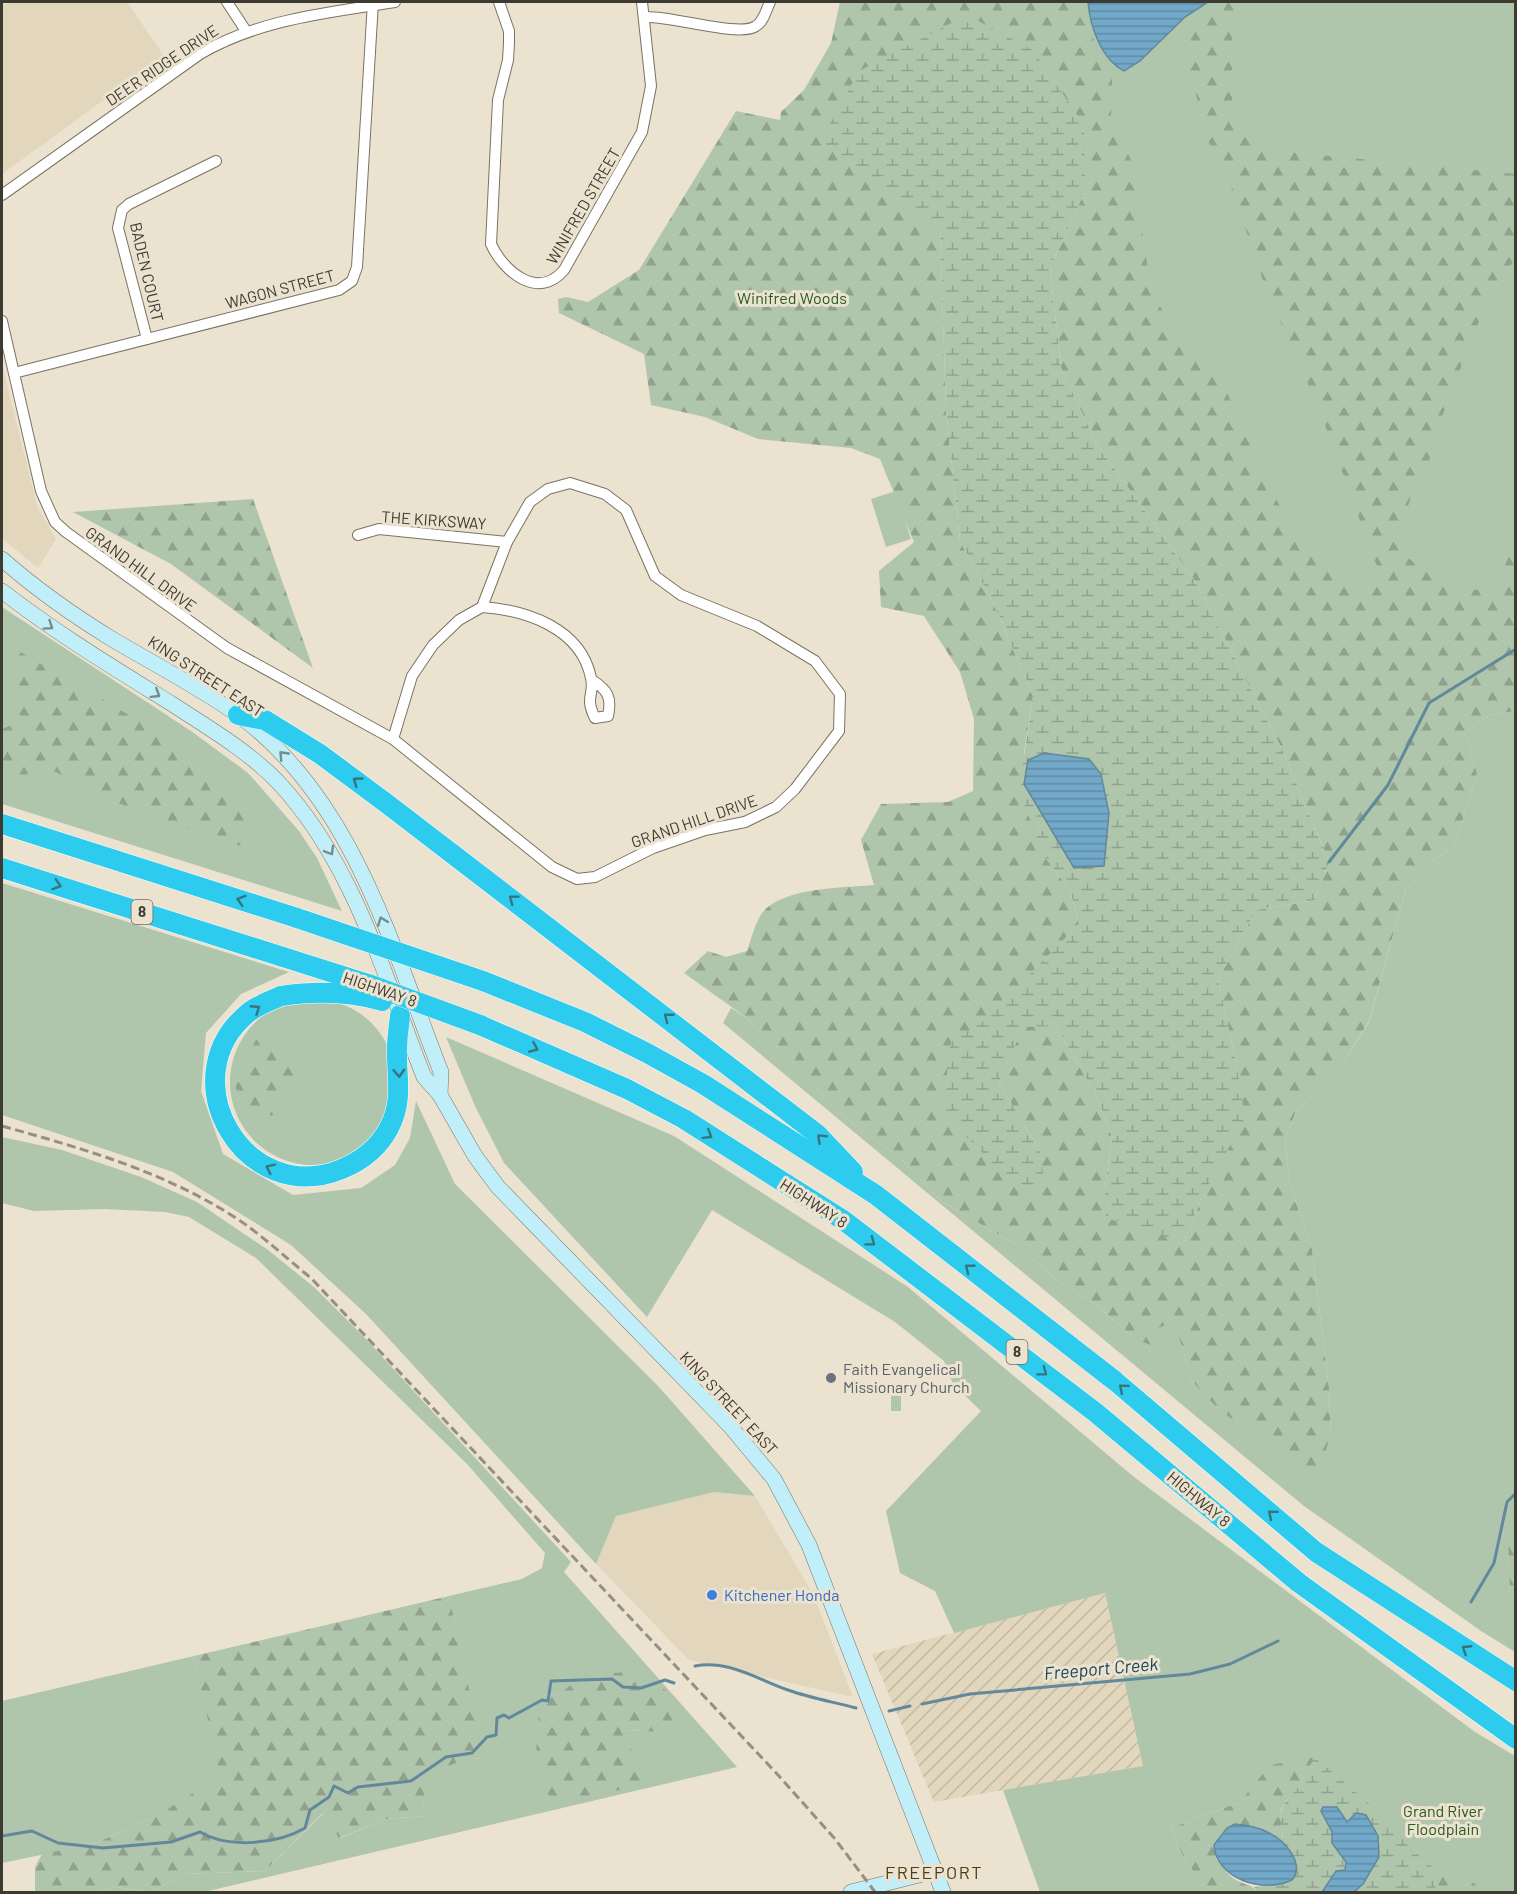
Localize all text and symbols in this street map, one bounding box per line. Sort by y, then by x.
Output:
street label: DEER RIDGE DRIVE [102,20,222,109]
street label: WINIFRED STREET [542,144,624,267]
street label: BADEN COURT [127,220,168,324]
street label: WAGON STREET [223,265,337,312]
park label: Winifred Woods [737,288,847,307]
street label: THE KIRKSWAY [381,506,487,533]
street label: GRAND HILL DRIVE [82,522,200,615]
one-way arrow [42,619,53,630]
street label: KING STREET EAST [145,631,268,720]
one-way arrow [150,687,160,699]
one-way arrow [280,752,291,763]
one-way arrow [353,778,364,789]
street label: GRAND HILL DRIVE [628,790,759,851]
one-way arrow [323,845,334,855]
one-way arrow [51,878,62,891]
one-way arrow [236,895,247,907]
one-way arrow [508,895,519,906]
road number: 8 [132,900,152,924]
one-way arrow [377,917,389,928]
street label: HIGHWAY 8 [341,967,419,1010]
one-way arrow [250,1004,260,1016]
one-way arrow [663,1014,674,1025]
one-way arrow [528,1041,539,1053]
one-way arrow [392,1069,405,1078]
one-way arrow [701,1128,712,1139]
one-way arrow [817,1134,827,1145]
one-way arrow [265,1164,276,1175]
street label: HIGHWAY 8 [777,1174,852,1231]
one-way arrow [865,1234,876,1245]
one-way arrow [965,1264,976,1275]
road number: 8 [1006,1340,1028,1364]
street label: KING STREET EAST [677,1347,782,1458]
place label: Faith Evangelical Missionary Church [843,1359,970,1396]
one-way arrow [1037,1365,1048,1376]
marker: Faith Evangelical Missionary Church [824,1371,838,1385]
one-way arrow [1119,1384,1130,1395]
street label: HIGHWAY 8 [1164,1467,1235,1531]
one-way arrow [1268,1510,1279,1521]
place label: Kitchener Honda [724,1585,839,1604]
marker: Kitchener Honda [705,1588,719,1602]
one-way arrow [1462,1646,1473,1657]
water label: Freeport Creek [1043,1652,1159,1684]
park label: Grand River Floodplain [1403,1801,1483,1838]
district label: FREEPORT [885,1861,983,1883]

